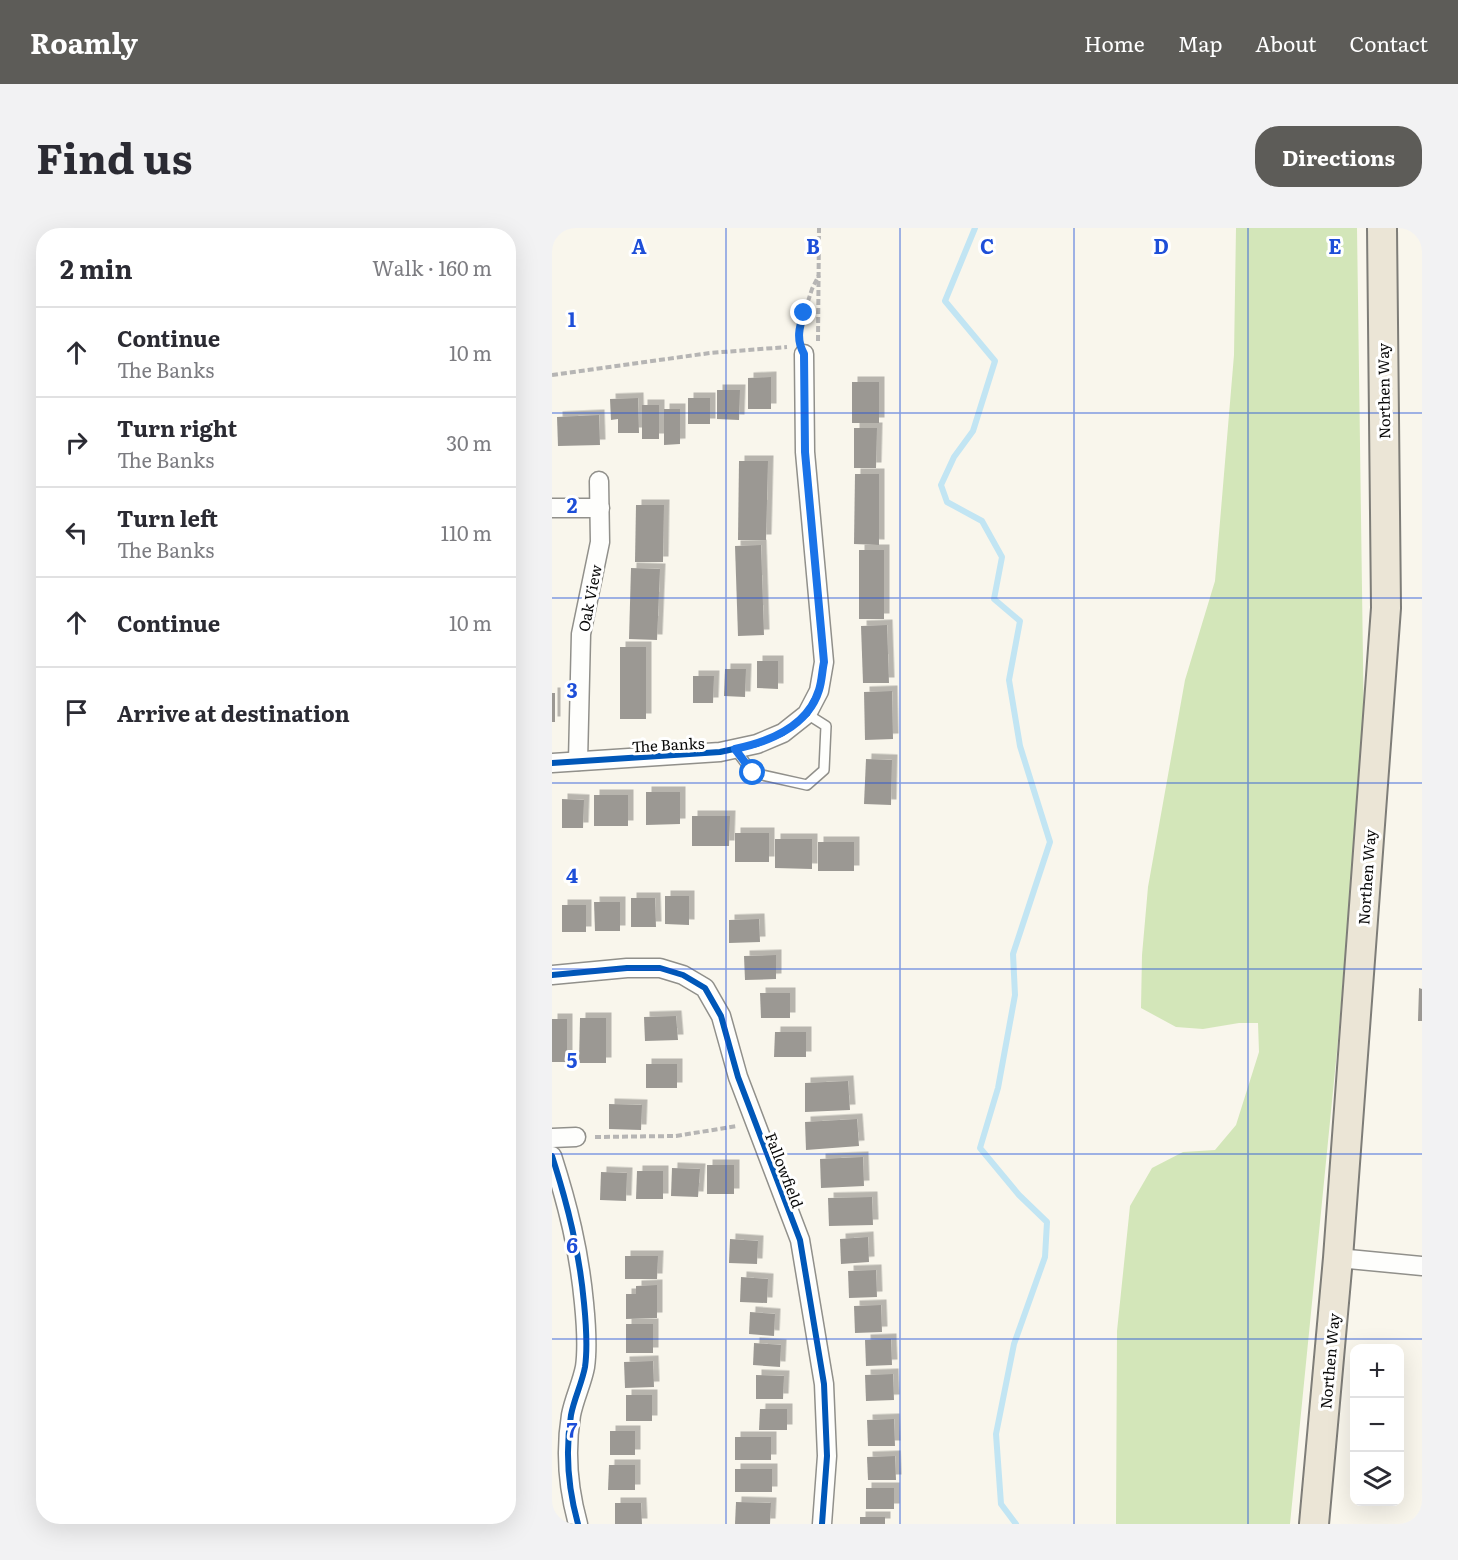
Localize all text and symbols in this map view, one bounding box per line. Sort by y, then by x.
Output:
text: Roamly [30,21,138,63]
text: Home [1084,27,1145,58]
text: Map [1178,27,1222,58]
text: About [1255,27,1317,58]
text: Contact [1350,27,1428,58]
text: Find us [36,125,193,187]
button: Directions [1255,126,1422,187]
text: A [631,230,647,260]
text: B [806,230,820,260]
text: C [980,230,994,260]
text: D [1153,230,1169,260]
text: E [1328,230,1342,260]
text: 2 min [60,248,133,287]
text: Walk · 160 m [372,252,492,282]
route end [790,299,816,325]
text: 1 [568,303,576,333]
text: Continue [117,321,220,354]
icon: ahead [60,336,93,369]
text: 10 m [449,337,492,367]
street label: Northen Way [1371,342,1395,439]
text: The Banks [117,354,214,384]
text: Turn right [117,411,237,444]
icon: right [60,426,93,459]
text: 30 m [446,427,492,457]
text: The Banks [117,444,214,474]
text: 2 [567,489,578,519]
text: Turn left [117,501,218,534]
icon: left [60,516,93,549]
text: 110 m [441,517,492,547]
text: The Banks [117,534,214,564]
street label: Oak View [571,562,607,634]
icon: ahead [60,606,93,639]
text: Continue [117,606,220,639]
text: 10 m [449,607,492,637]
text: 3 [566,674,578,704]
icon: arrive [60,696,93,729]
text: Arrive at destination [117,696,350,729]
street label: The Banks [631,731,705,757]
route start [739,759,765,785]
street label: Northen Way [1351,828,1381,926]
text: 4 [566,859,578,889]
text: 5 [567,1044,578,1074]
street label: Fallowfield [760,1129,810,1211]
text: 6 [566,1229,578,1259]
street label: Northen Way [1313,1312,1345,1410]
map controls [1350,1344,1404,1506]
button: + [1350,1344,1404,1398]
button: − [1350,1398,1404,1452]
text: 7 [567,1414,578,1444]
button: layers [1350,1452,1404,1506]

